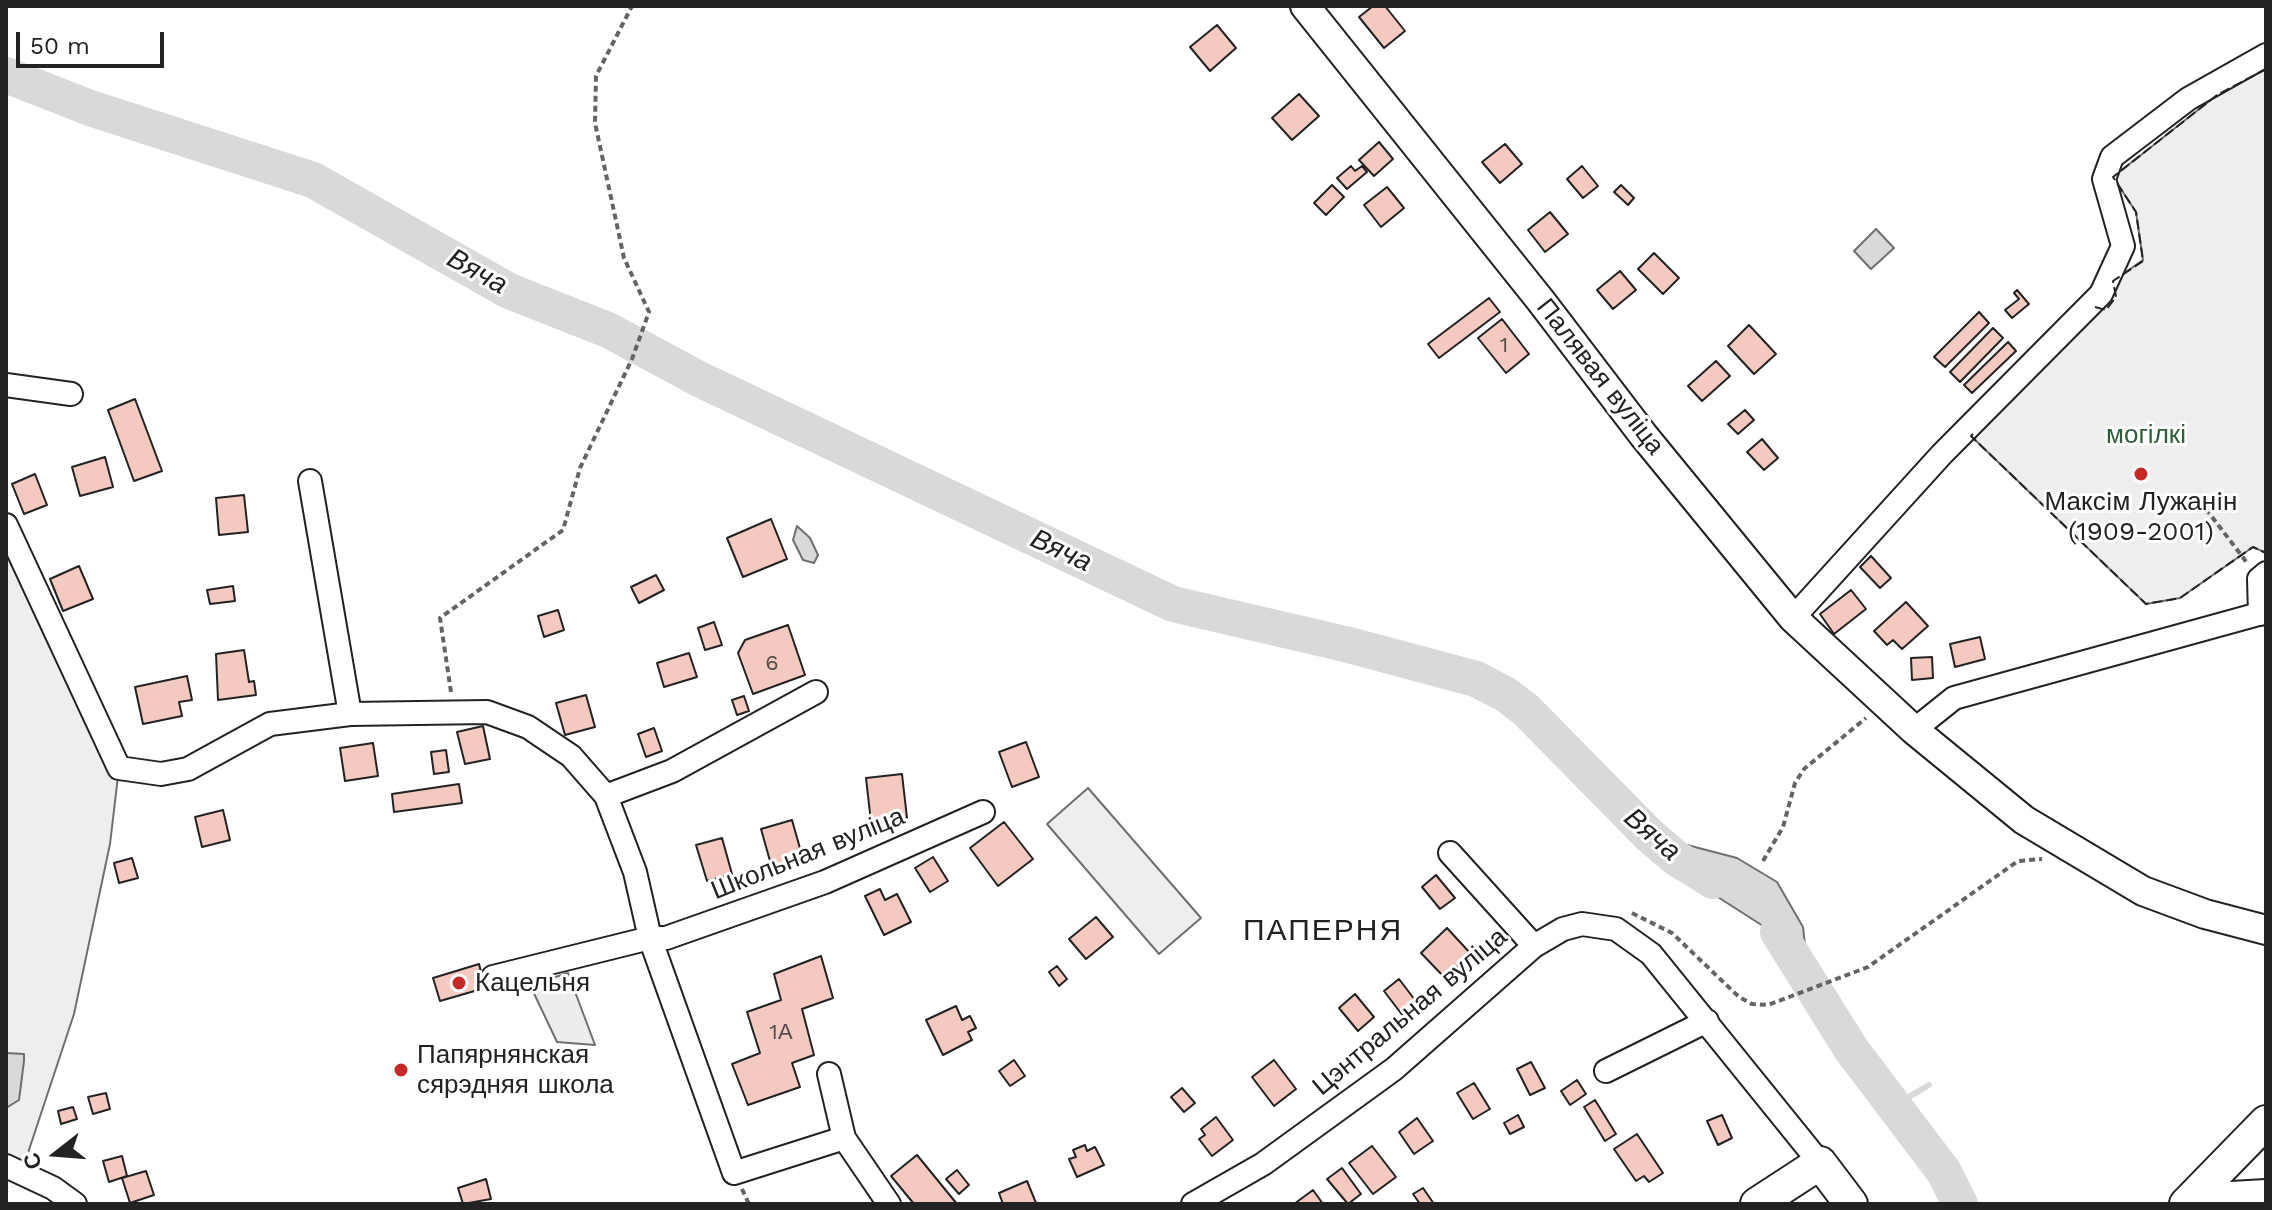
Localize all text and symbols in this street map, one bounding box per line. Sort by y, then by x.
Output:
scale bar [20,16,168,66]
text: 50 m [30,32,90,60]
water label: Вяча [441,242,513,302]
street label: Палявая вуліца [1529,293,1671,461]
house number: 1 [1500,333,1508,359]
park label: могілкі [2106,419,2186,451]
marker: Максiм Лужанiн (1909-2001) [2132,465,2150,483]
place label: Максiм Лужанiн (1909-2001) [2045,486,2237,548]
water label: Вяча [1025,522,1097,580]
house number: 6 [765,651,779,677]
street label: Школьная вуліца [707,801,909,907]
water label: Вяча [1617,801,1687,869]
district label: ПАПЕРНЯ [1243,913,1403,949]
street label: Цэнтральная вуліца [1306,922,1514,1102]
place label: Кацельня [475,967,590,999]
marker: Кацельня [450,974,468,992]
house number: 1А [769,1020,793,1046]
place label: Папярнянская сярэдняя школа [417,1039,614,1100]
marker: Папярнянская сярэдняя школа [392,1061,410,1079]
north arrow [16,1114,96,1194]
text: С [18,1150,47,1172]

